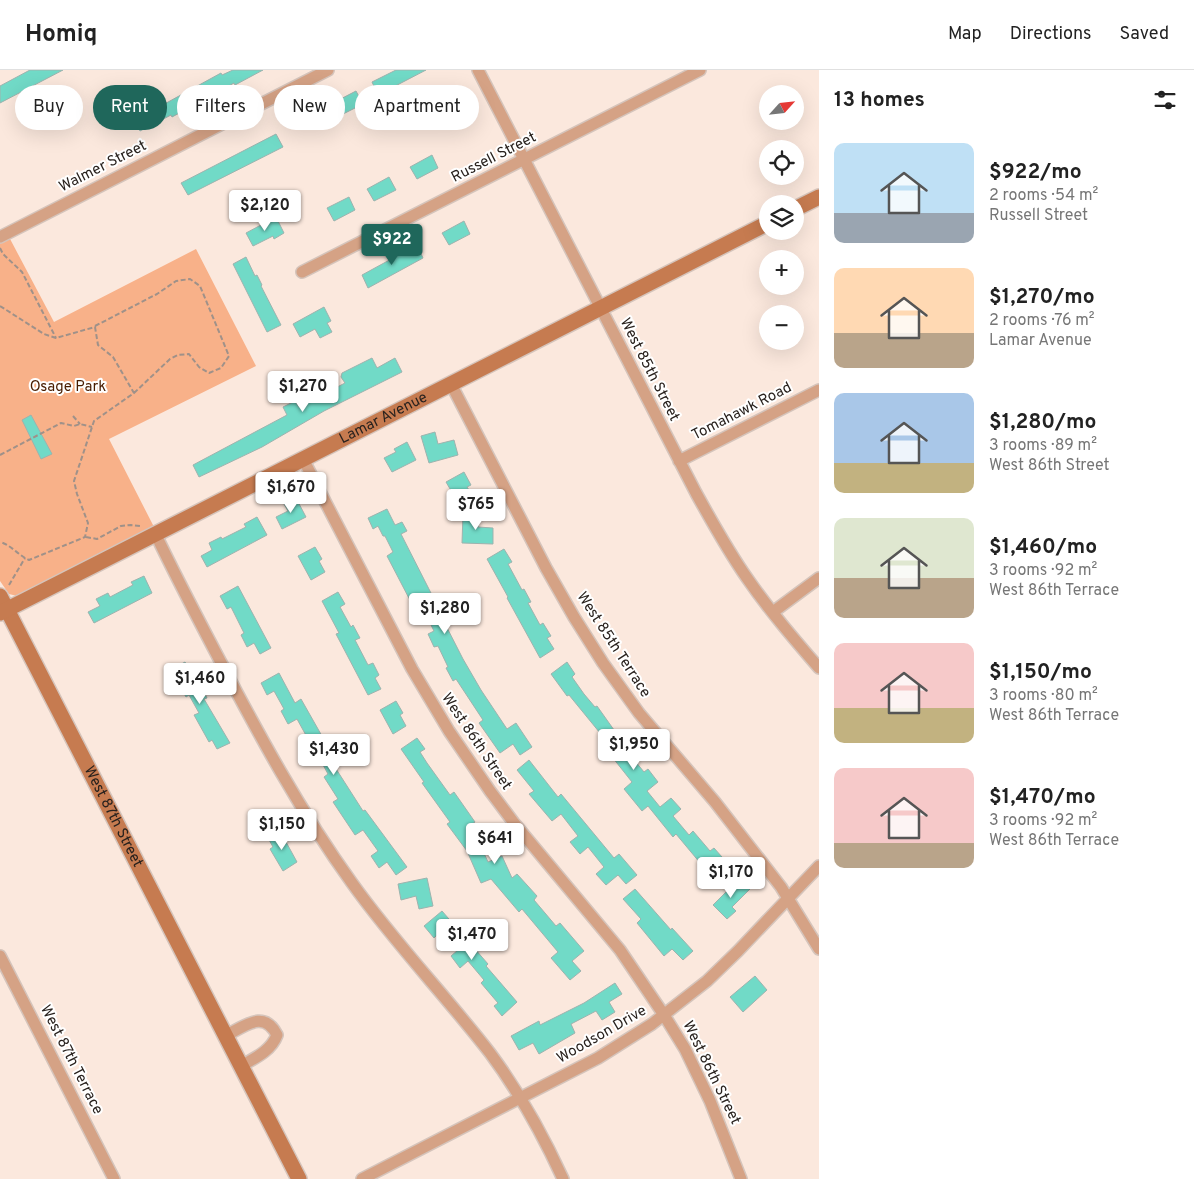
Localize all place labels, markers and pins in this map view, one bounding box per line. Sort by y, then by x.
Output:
pin: $2,120 [224,190,306,232]
pin: $922 [362,224,422,266]
pin: $1,270 [262,370,344,413]
pin: $1,670 [250,472,332,514]
pin: $765 [446,488,506,531]
pin: $1,280 [404,592,486,635]
pin: $1,460 [159,662,241,705]
pin: $1,950 [593,728,675,771]
pin: $1,430 [293,734,375,776]
pin: $1,150 [241,808,323,851]
pin: $641 [465,822,525,865]
pin: $1,170 [690,856,772,899]
pin: $1,470 [431,918,513,961]

